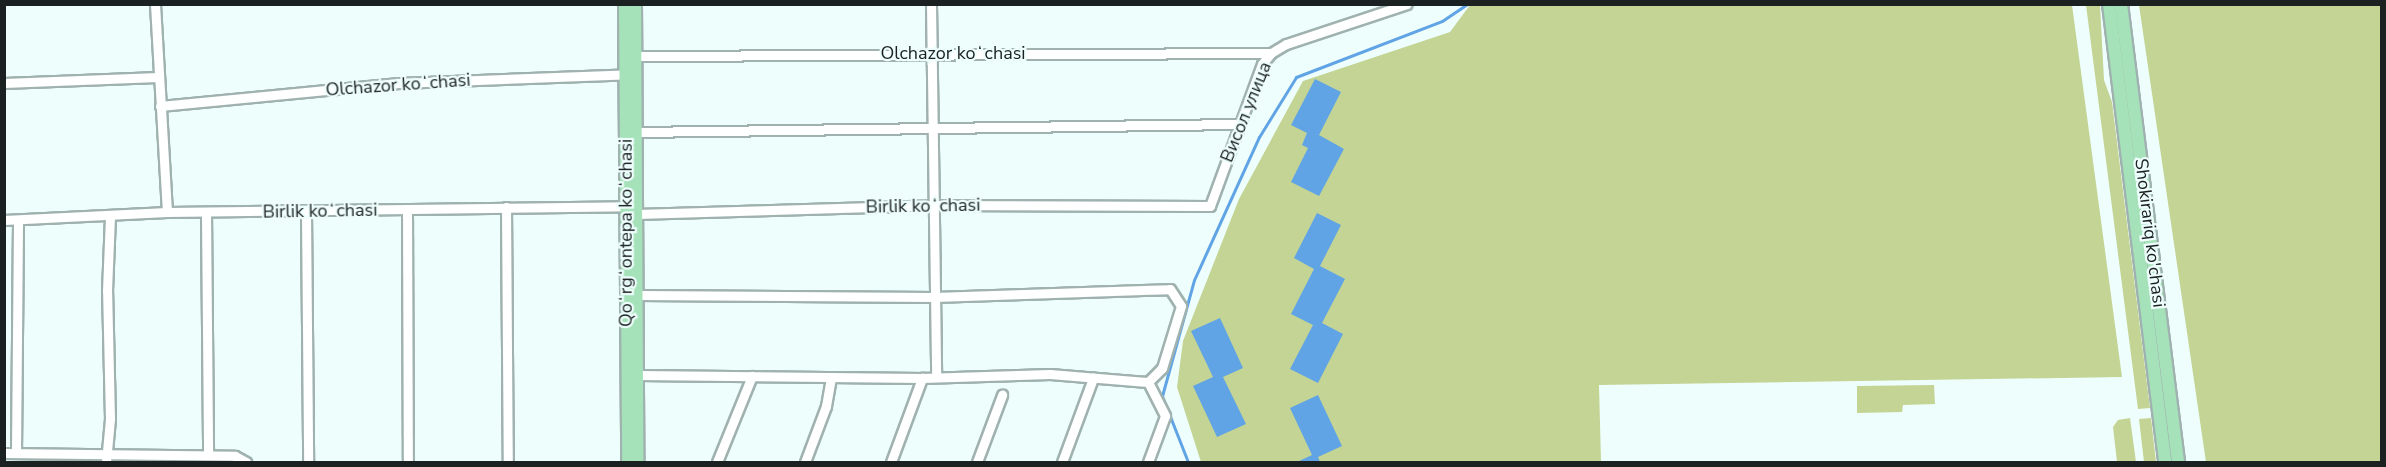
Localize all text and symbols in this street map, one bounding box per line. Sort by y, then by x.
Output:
street label: Olchazor koʻchasi [880,42,1026,64]
street label: Висол улица [1216,59,1276,165]
street label: Olchazor koʻchasi [325,69,471,101]
street label: Qoʻrgʻontepa koʻchasi [615,139,637,327]
street label: Shokirariq ko'chasi [2130,157,2170,309]
street label: Birlik koʻchasi [866,194,980,218]
street label: Birlik koʻchasi [263,199,377,223]

